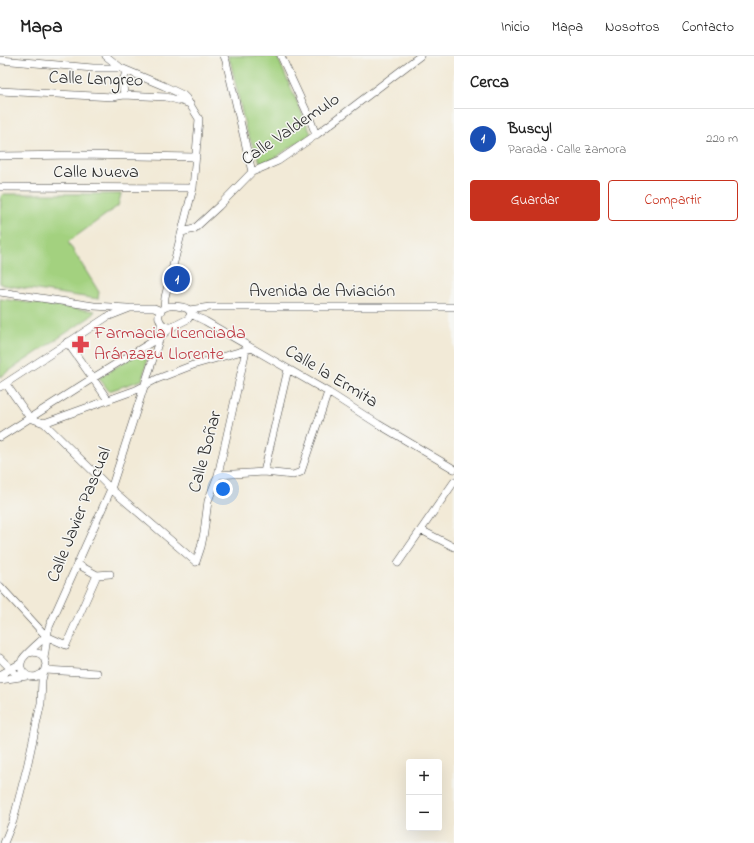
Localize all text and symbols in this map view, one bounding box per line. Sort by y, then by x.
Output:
text: Mapa [20,14,62,41]
text: Inicio [501,17,530,38]
text: Mapa [552,17,583,38]
text: Nosotros [605,17,660,38]
text: Contacto [682,17,734,38]
street label: Calle Langreo [48,65,144,96]
text: Cerca [470,70,509,95]
street label: Calle Valdemulo [236,87,346,173]
text: Buscyl [508,118,552,140]
text: 1 [481,129,485,148]
text: 220 m [706,129,738,148]
text: Parada · Calle Zamora [508,140,626,159]
street label: Calle Nueva [53,160,139,186]
button: Guardar [470,180,600,221]
button: Compartir [608,180,738,221]
pin: 1 [164,264,190,294]
street label: Avenida de Aviación [249,279,395,305]
place label: Farmacia Licenciada Aránzazu Llorente [93,321,246,368]
pharmacy icon: Farmacia Licenciada Aránzazu Llorente [71,334,91,354]
street label: Calle la Ermita [279,339,383,415]
street label: Calle Boñar [183,408,230,496]
street label: Calle Javier Pascual [41,443,119,587]
your location [213,479,233,499]
map controls [406,759,442,831]
button: + [406,759,442,795]
button: − [406,795,442,831]

